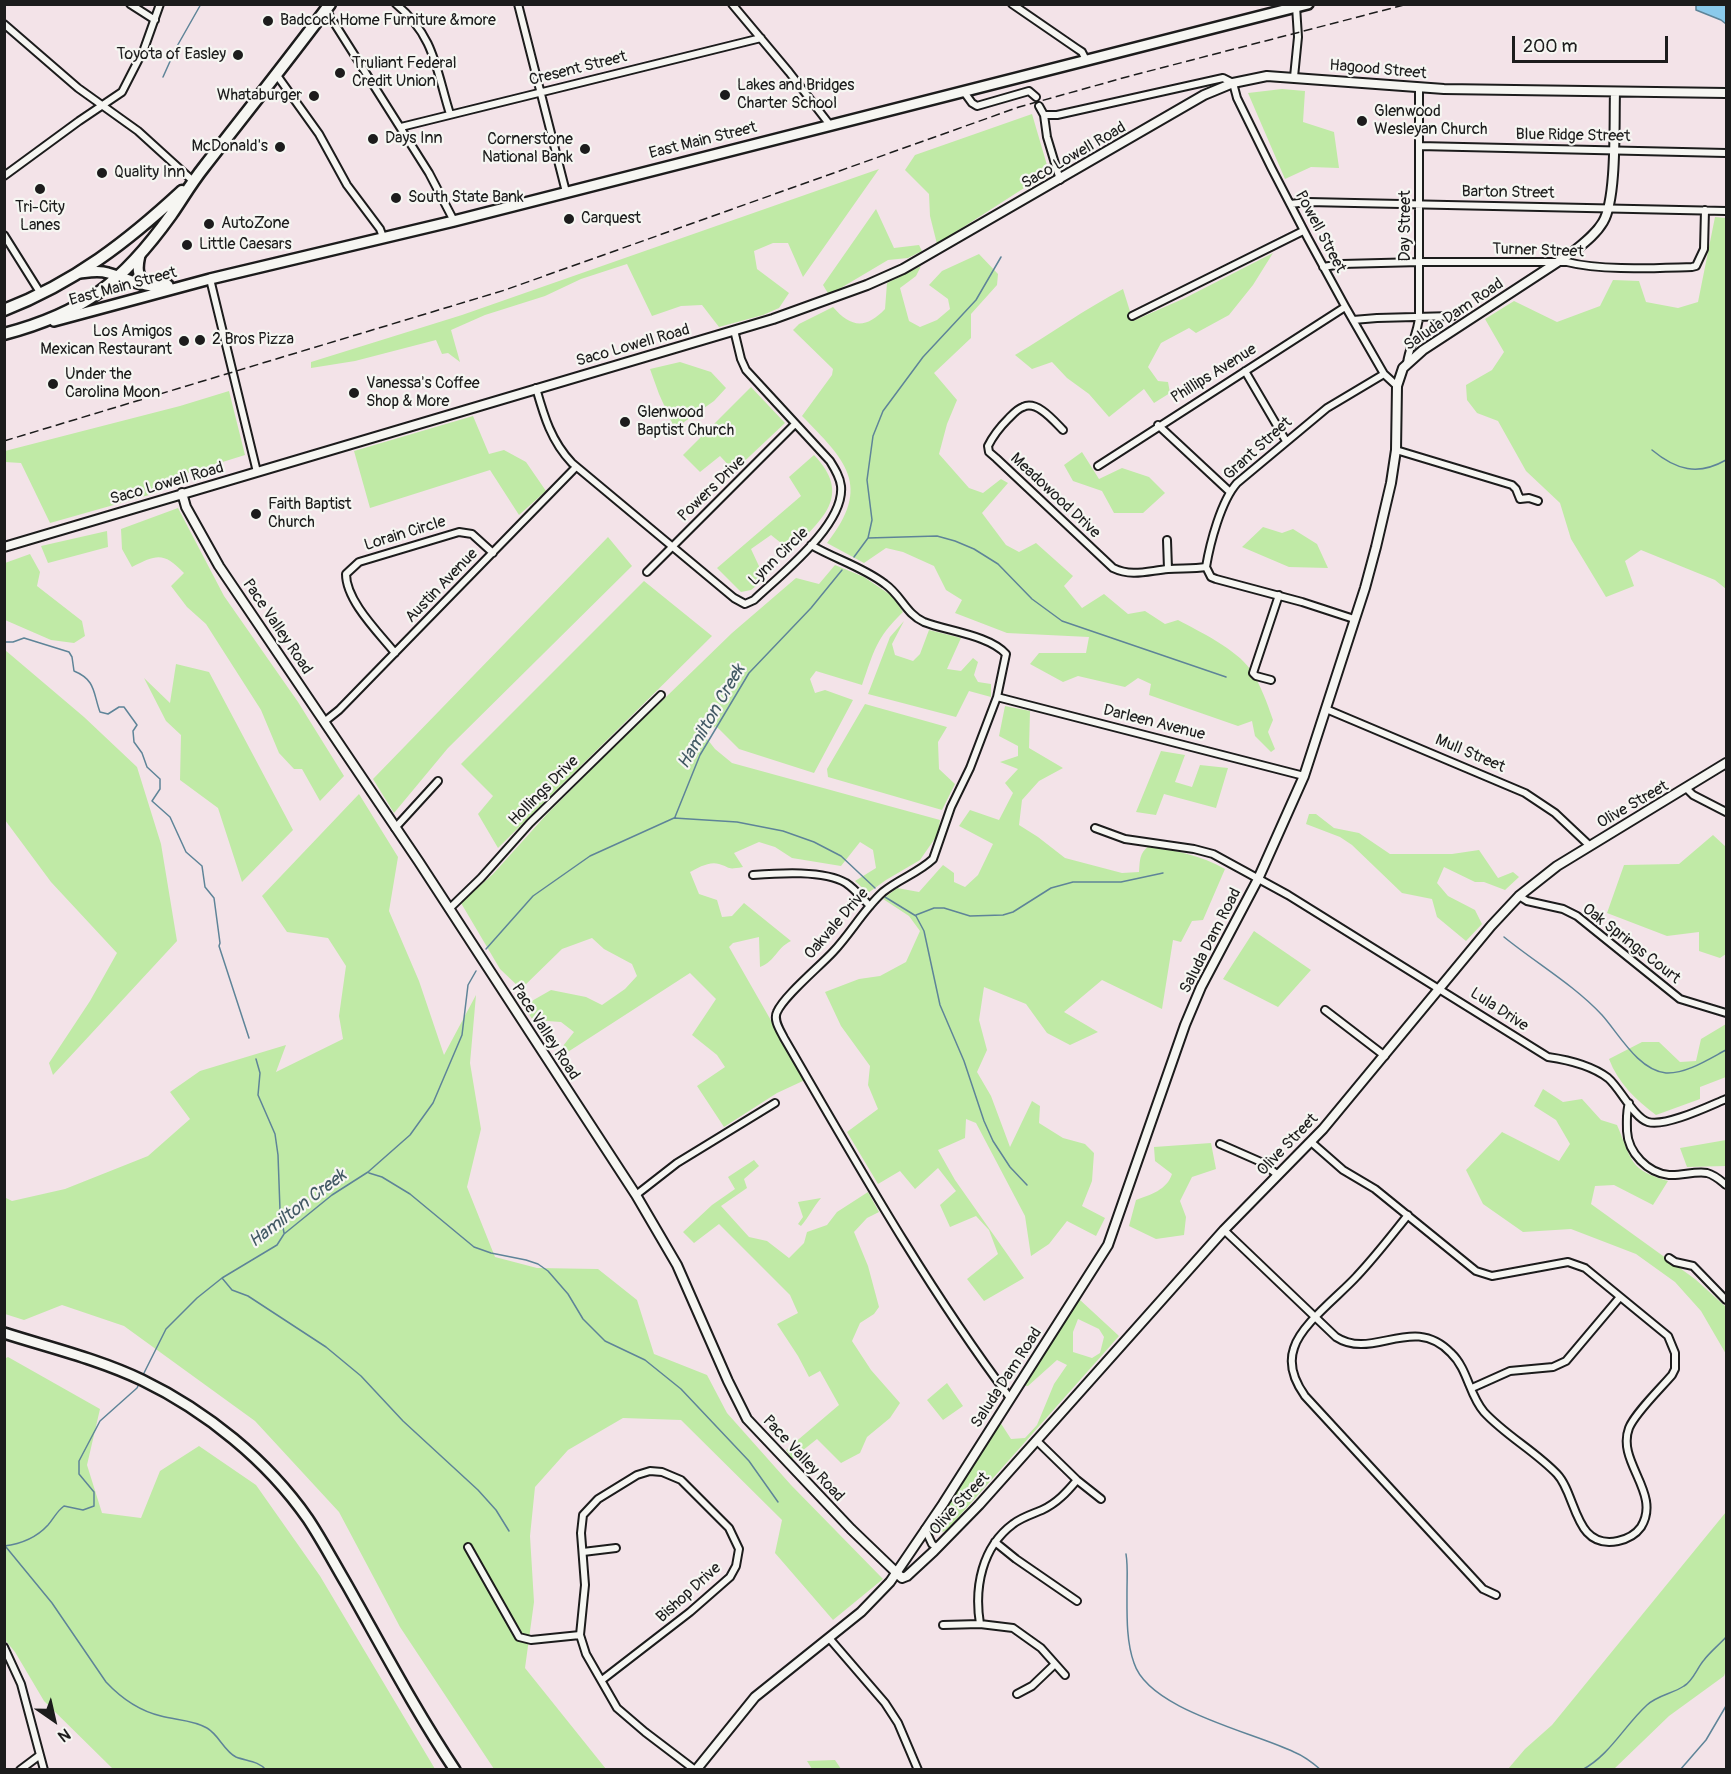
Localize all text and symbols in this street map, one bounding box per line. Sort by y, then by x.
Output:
place label: Badcock Home Furniture &more [280,11,496,31]
marker: Badcock Home Furniture &more [261,14,275,28]
scale bar [1515,24,1671,62]
text: 200 m [1523,35,1578,58]
place label: Toyota of Easley [116,45,226,65]
marker: Toyota of Easley [231,48,245,62]
street label: Cresent Street [527,48,629,90]
place label: Truliant Federal Credit Union [352,54,456,92]
street label: Hagood Street [1329,56,1427,84]
marker: Truliant Federal Credit Union [333,66,347,80]
place label: Lakes and Bridges Charter School [737,76,854,114]
place label: Whataburger [217,86,302,106]
marker: Lakes and Bridges Charter School [718,88,732,102]
marker: Whataburger [307,89,321,103]
place label: Glenwood Wesleyan Church [1374,102,1487,140]
marker: Glenwood Wesleyan Church [1355,114,1369,128]
street label: East Main Street [647,118,759,164]
street label: Saco Lowell Road [1018,118,1130,194]
street label: Blue Ridge Street [1515,125,1631,147]
place label: Days Inn [385,129,443,149]
place label: Cornerstone National Bank [482,130,573,168]
marker: Days Inn [366,132,380,146]
place label: McDonald's [191,137,268,157]
marker: McDonald's [273,140,287,154]
marker: Cornerstone National Bank [578,142,592,156]
place label: Quality Inn [114,163,185,183]
marker: Quality Inn [95,166,109,180]
marker: Tri-City Lanes [33,182,47,196]
street label: Barton Street [1461,183,1555,203]
place label: South State Bank [408,188,524,208]
street label: Powell Street [1290,188,1350,276]
street label: Day Street [1396,190,1416,262]
marker: South State Bank [389,191,403,205]
place label: Tri-City Lanes [15,198,65,236]
place label: Carquest [581,209,641,229]
marker: Carquest [562,212,576,226]
place label: AutoZone [221,214,289,234]
marker: AutoZone [202,217,216,231]
place label: Little Caesars [199,235,292,255]
marker: Little Caesars [180,238,194,252]
street label: Turner Street [1492,240,1584,262]
street label: East Main Street [67,263,179,311]
street label: Saluda Dam Road [1401,275,1507,355]
street label: Saco Lowell Road [574,321,692,371]
place label: Los Amigos Mexican Restaurant [40,322,172,360]
place label: 2 Bros Pizza [212,330,294,350]
marker: 2 Bros Pizza [193,333,207,347]
marker: Los Amigos Mexican Restaurant [177,334,191,348]
street label: Phillips Avenue [1168,340,1260,408]
place label: Under the Carolina Moon [65,365,160,403]
place label: Vanessa's Coffee Shop & More [366,374,480,412]
marker: Under the Carolina Moon [46,377,60,391]
marker: Vanessa's Coffee Shop & More [347,386,361,400]
place label: Glenwood Baptist Church [637,403,734,441]
street label: Grant Street [1220,413,1296,485]
marker: Glenwood Baptist Church [618,415,632,429]
street label: Meadowood Drive [1006,449,1104,543]
street label: Powers Drive [674,452,750,526]
street label: Saco Lowell Road [108,459,226,509]
place label: Faith Baptist Church [268,495,351,533]
marker: Faith Baptist Church [249,507,263,521]
street label: Lorain Circle [362,513,448,555]
street label: Lynn Circle [745,524,813,590]
street label: Austin Avenue [402,545,482,627]
street label: Pace Valley Road [238,576,316,678]
water label: Hamilton Creek [674,661,750,773]
street label: Darleen Avenue [1101,701,1207,745]
street label: Mull Street [1432,731,1508,777]
street label: Hollings Drive [505,752,583,830]
street label: Olive Street [1594,777,1672,833]
street label: Oakvale Drive [801,884,873,964]
street label: Saluda Dam Road [1176,885,1246,997]
street label: Oak Springs Court [1578,900,1684,988]
street label: Pace Valley Road [507,980,583,1084]
street label: Lula Drive [1466,984,1532,1036]
street label: Olive Street [1254,1110,1322,1180]
water label: Hamilton Creek [245,1165,351,1253]
street label: Saluda Dam Road [967,1324,1047,1432]
street label: Pace Valley Road [758,1412,848,1506]
street label: Olive Street [926,1468,994,1540]
street label: Bishop Drive [653,1559,725,1627]
north arrow [24,1690,84,1750]
text: N [54,1724,74,1746]

